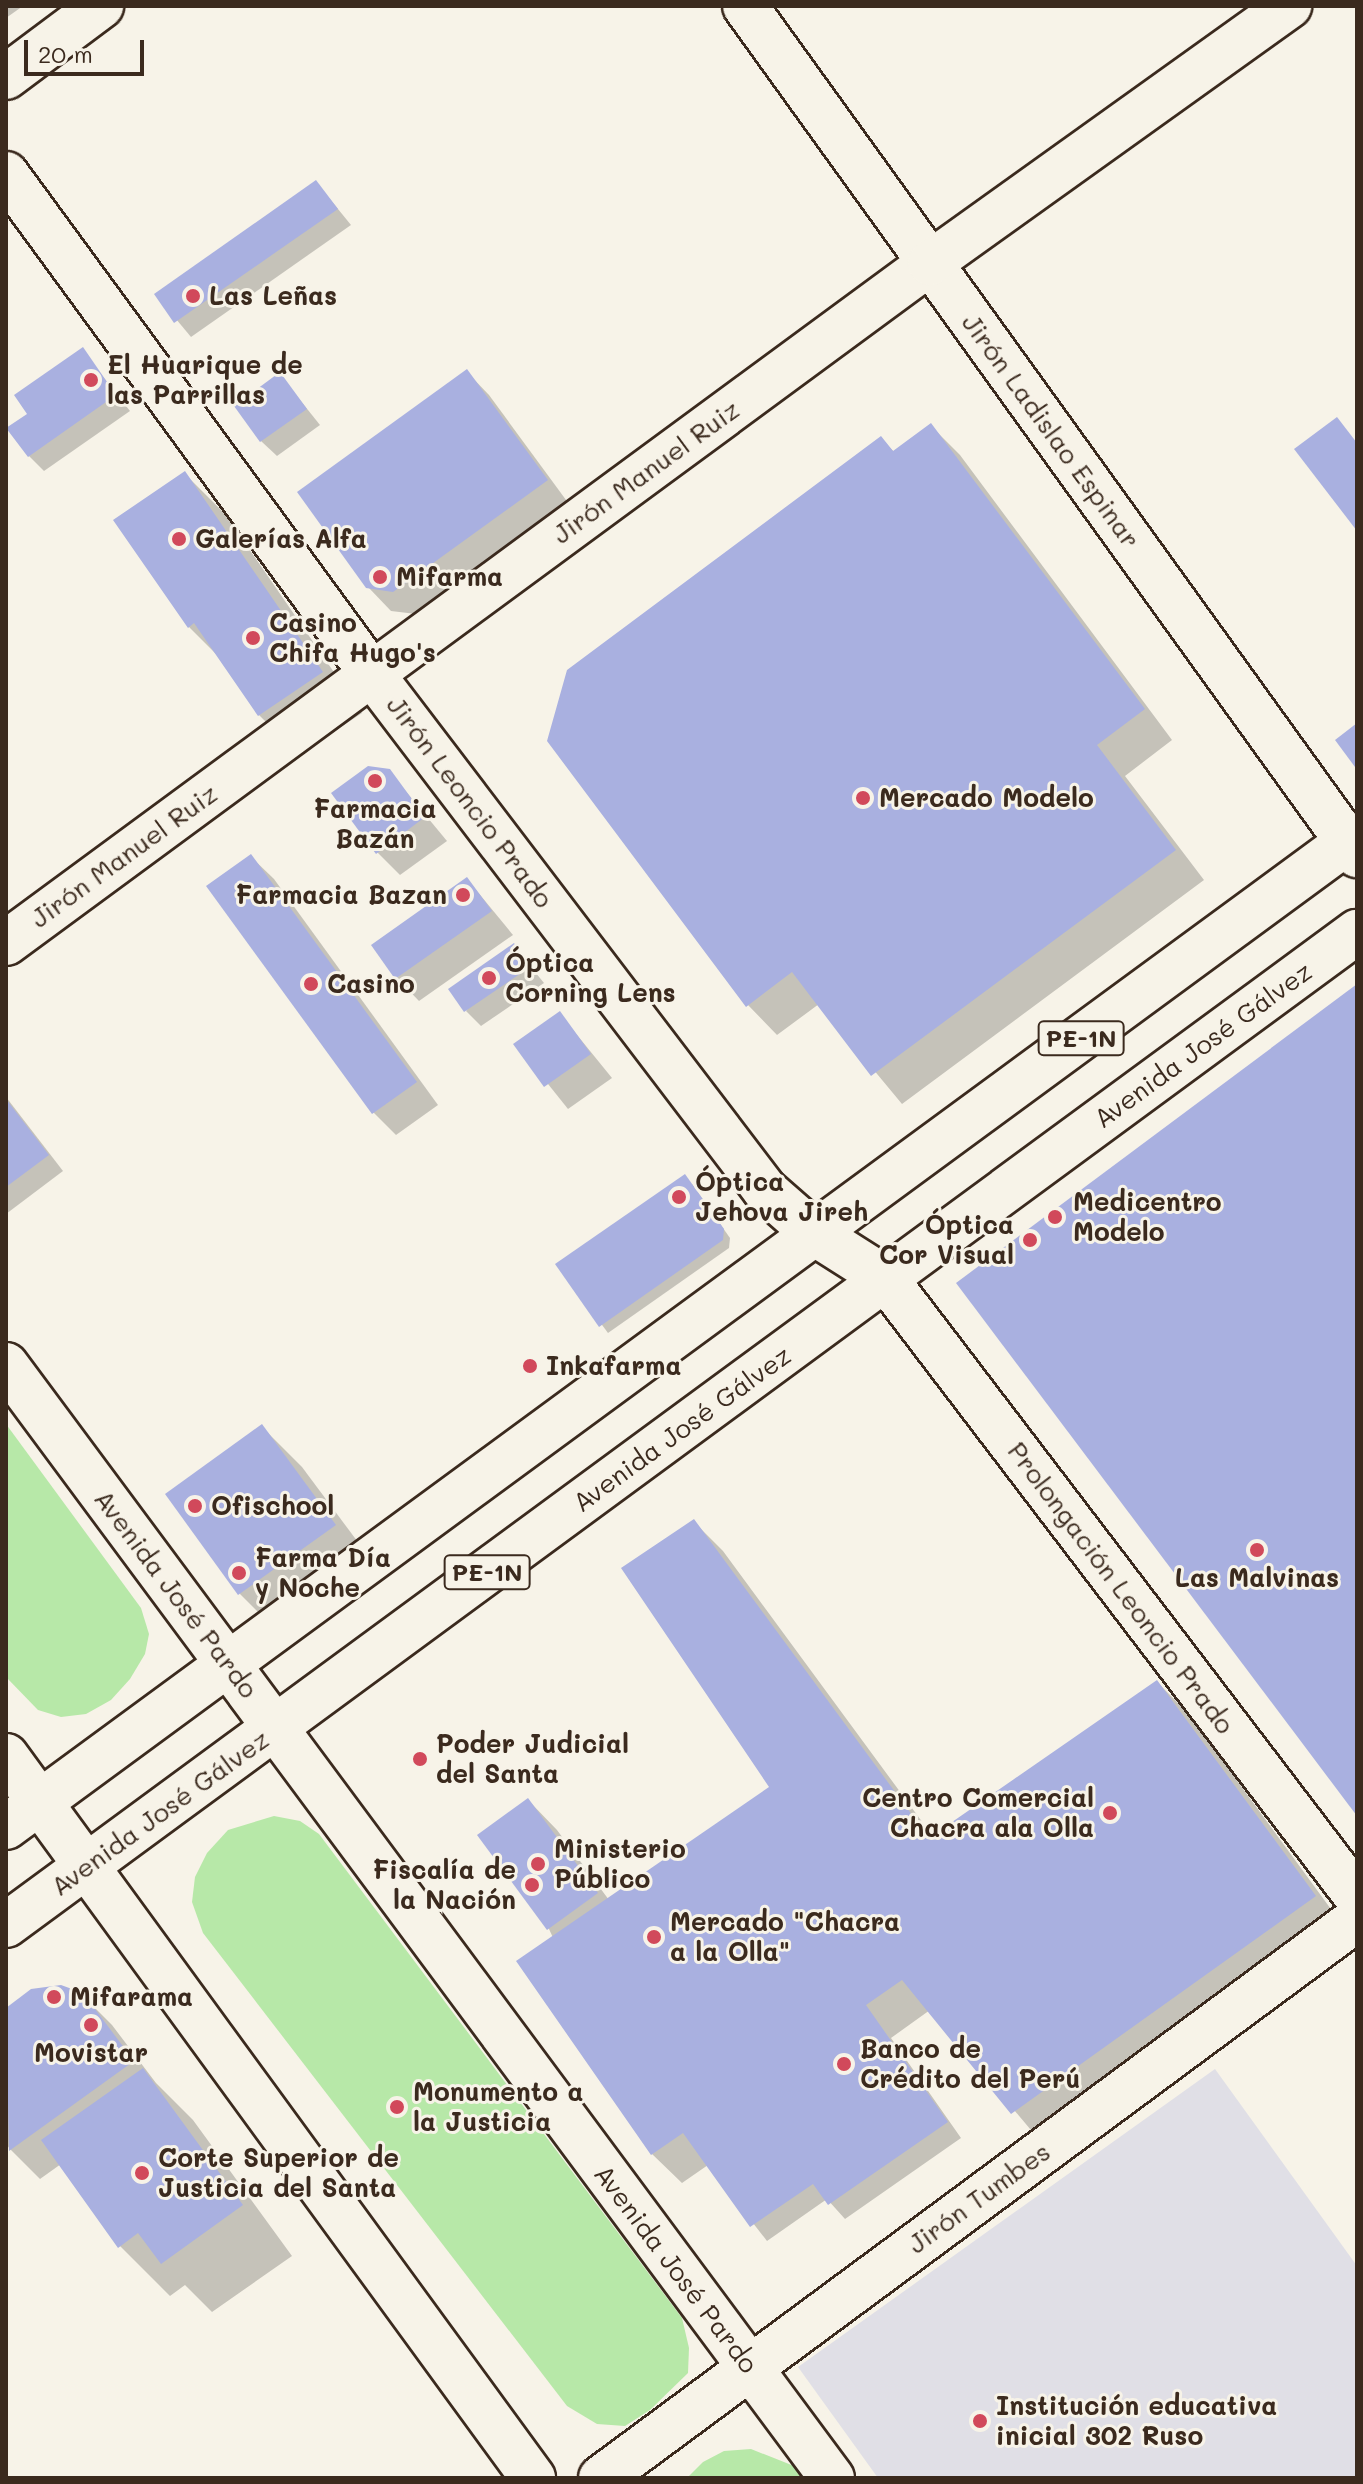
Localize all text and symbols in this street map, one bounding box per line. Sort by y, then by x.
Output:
scale bar [28,24,148,74]
text: 20 m [38,38,93,69]
place label: Las Leñas [209,280,337,312]
marker: Las Leñas [184,287,202,305]
street label: Jirón Ladislao Espinar [955,308,1147,554]
place label: El Huarique de las Parrillas [107,349,303,410]
marker: El Huarique de las Parrillas [82,371,100,389]
street label: Jirón Manuel Ruiz [547,394,745,550]
place label: Galerías Alfa [195,523,367,555]
marker: Galerías Alfa [170,530,188,548]
place label: Mifarma [396,561,503,593]
marker: Mifarma [371,568,389,586]
place label: Casino Chifa Hugo's [269,607,436,668]
marker: Casino Chifa Hugo's [244,629,262,647]
street label: Jirón Leoncio Prado [380,690,560,914]
marker: Farmacia Bazán [366,772,384,790]
street label: Jirón Manuel Ruiz [25,778,223,934]
place label: Mercado Modelo [879,782,1094,814]
marker: Mercado Modelo [854,789,872,807]
place label: Farmacia Bazán [313,793,437,854]
place label: Farmacia Bazan [235,879,447,911]
marker: Farmacia Bazan [454,886,472,904]
place label: Óptica Corning Lens [505,947,676,1008]
street label: Avenida José Gálvez [1088,955,1318,1135]
place label: Casino [327,968,415,1000]
marker: Óptica Corning Lens [480,969,498,987]
marker: Casino [302,975,320,993]
road number: PE-1N [1037,1018,1125,1058]
place label: Óptica Jehova Jireh [695,1166,868,1228]
place label: Medicentro Modelo [1073,1186,1222,1248]
marker: Óptica Jehova Jireh [670,1188,688,1206]
marker: Medicentro Modelo [1044,1206,1066,1228]
place label: Óptica Cor Visual [879,1209,1014,1270]
marker: Óptica Cor Visual [1021,1231,1039,1249]
street label: Avenida José Gálvez [567,1339,797,1519]
place label: Inkafarma [546,1350,681,1382]
marker: Inkafarma [521,1357,539,1375]
street label: Prolongación Leoncio Prado [1001,1436,1241,1740]
street label: Avenida José Pardo [88,1484,264,1704]
place label: Ofischool [211,1490,334,1522]
marker: Ofischool [186,1497,204,1515]
marker: Las Malvinas [1248,1541,1266,1559]
place label: Farma Día y Noche [255,1542,391,1604]
road number: PE-1N [443,1552,531,1592]
place label: Las Malvinas [1175,1562,1339,1594]
marker: Farma Día y Noche [230,1564,248,1582]
street label: Avenida José Gálvez [45,1723,275,1903]
place label: Poder Judicial del Santa [436,1728,629,1790]
marker: Poder Judicial del Santa [411,1750,429,1768]
place label: Centro Comercial Chacra ala Olla [862,1782,1094,1844]
marker: Centro Comercial Chacra ala Olla [1101,1804,1119,1822]
place label: Ministerio Público [554,1833,686,1894]
place label: Fiscalía de la Nación [373,1854,516,1916]
marker: Ministerio Público [529,1855,547,1873]
marker: Fiscalía de la Nación [523,1876,541,1894]
place label: Mercado "Chacra a la Olla" [670,1906,900,1968]
marker: Mercado "Chacra a la Olla" [645,1928,663,1946]
place label: Mifarama [70,1981,193,2013]
marker: Mifarama [45,1988,63,2006]
marker: Movistar [82,2016,100,2034]
place label: Banco de Crédito del Perú [860,2033,1080,2094]
place label: Movistar [34,2037,148,2069]
marker: Banco de Crédito del Perú [835,2055,853,2073]
place label: Monumento a la Justicia [413,2076,583,2138]
marker: Monumento a la Justicia [388,2098,406,2116]
street label: Jirón Tumbes [902,2136,1056,2260]
place label: Corte Superior de Justicia del Santa [158,2142,399,2204]
street label: Avenida José Pardo [588,2159,764,2379]
marker: Corte Superior de Justicia del Santa [133,2164,151,2182]
place label: Institución educativa inicial 302 Ruso [996,2390,1277,2452]
marker: Institución educativa inicial 302 Ruso [971,2412,989,2430]

